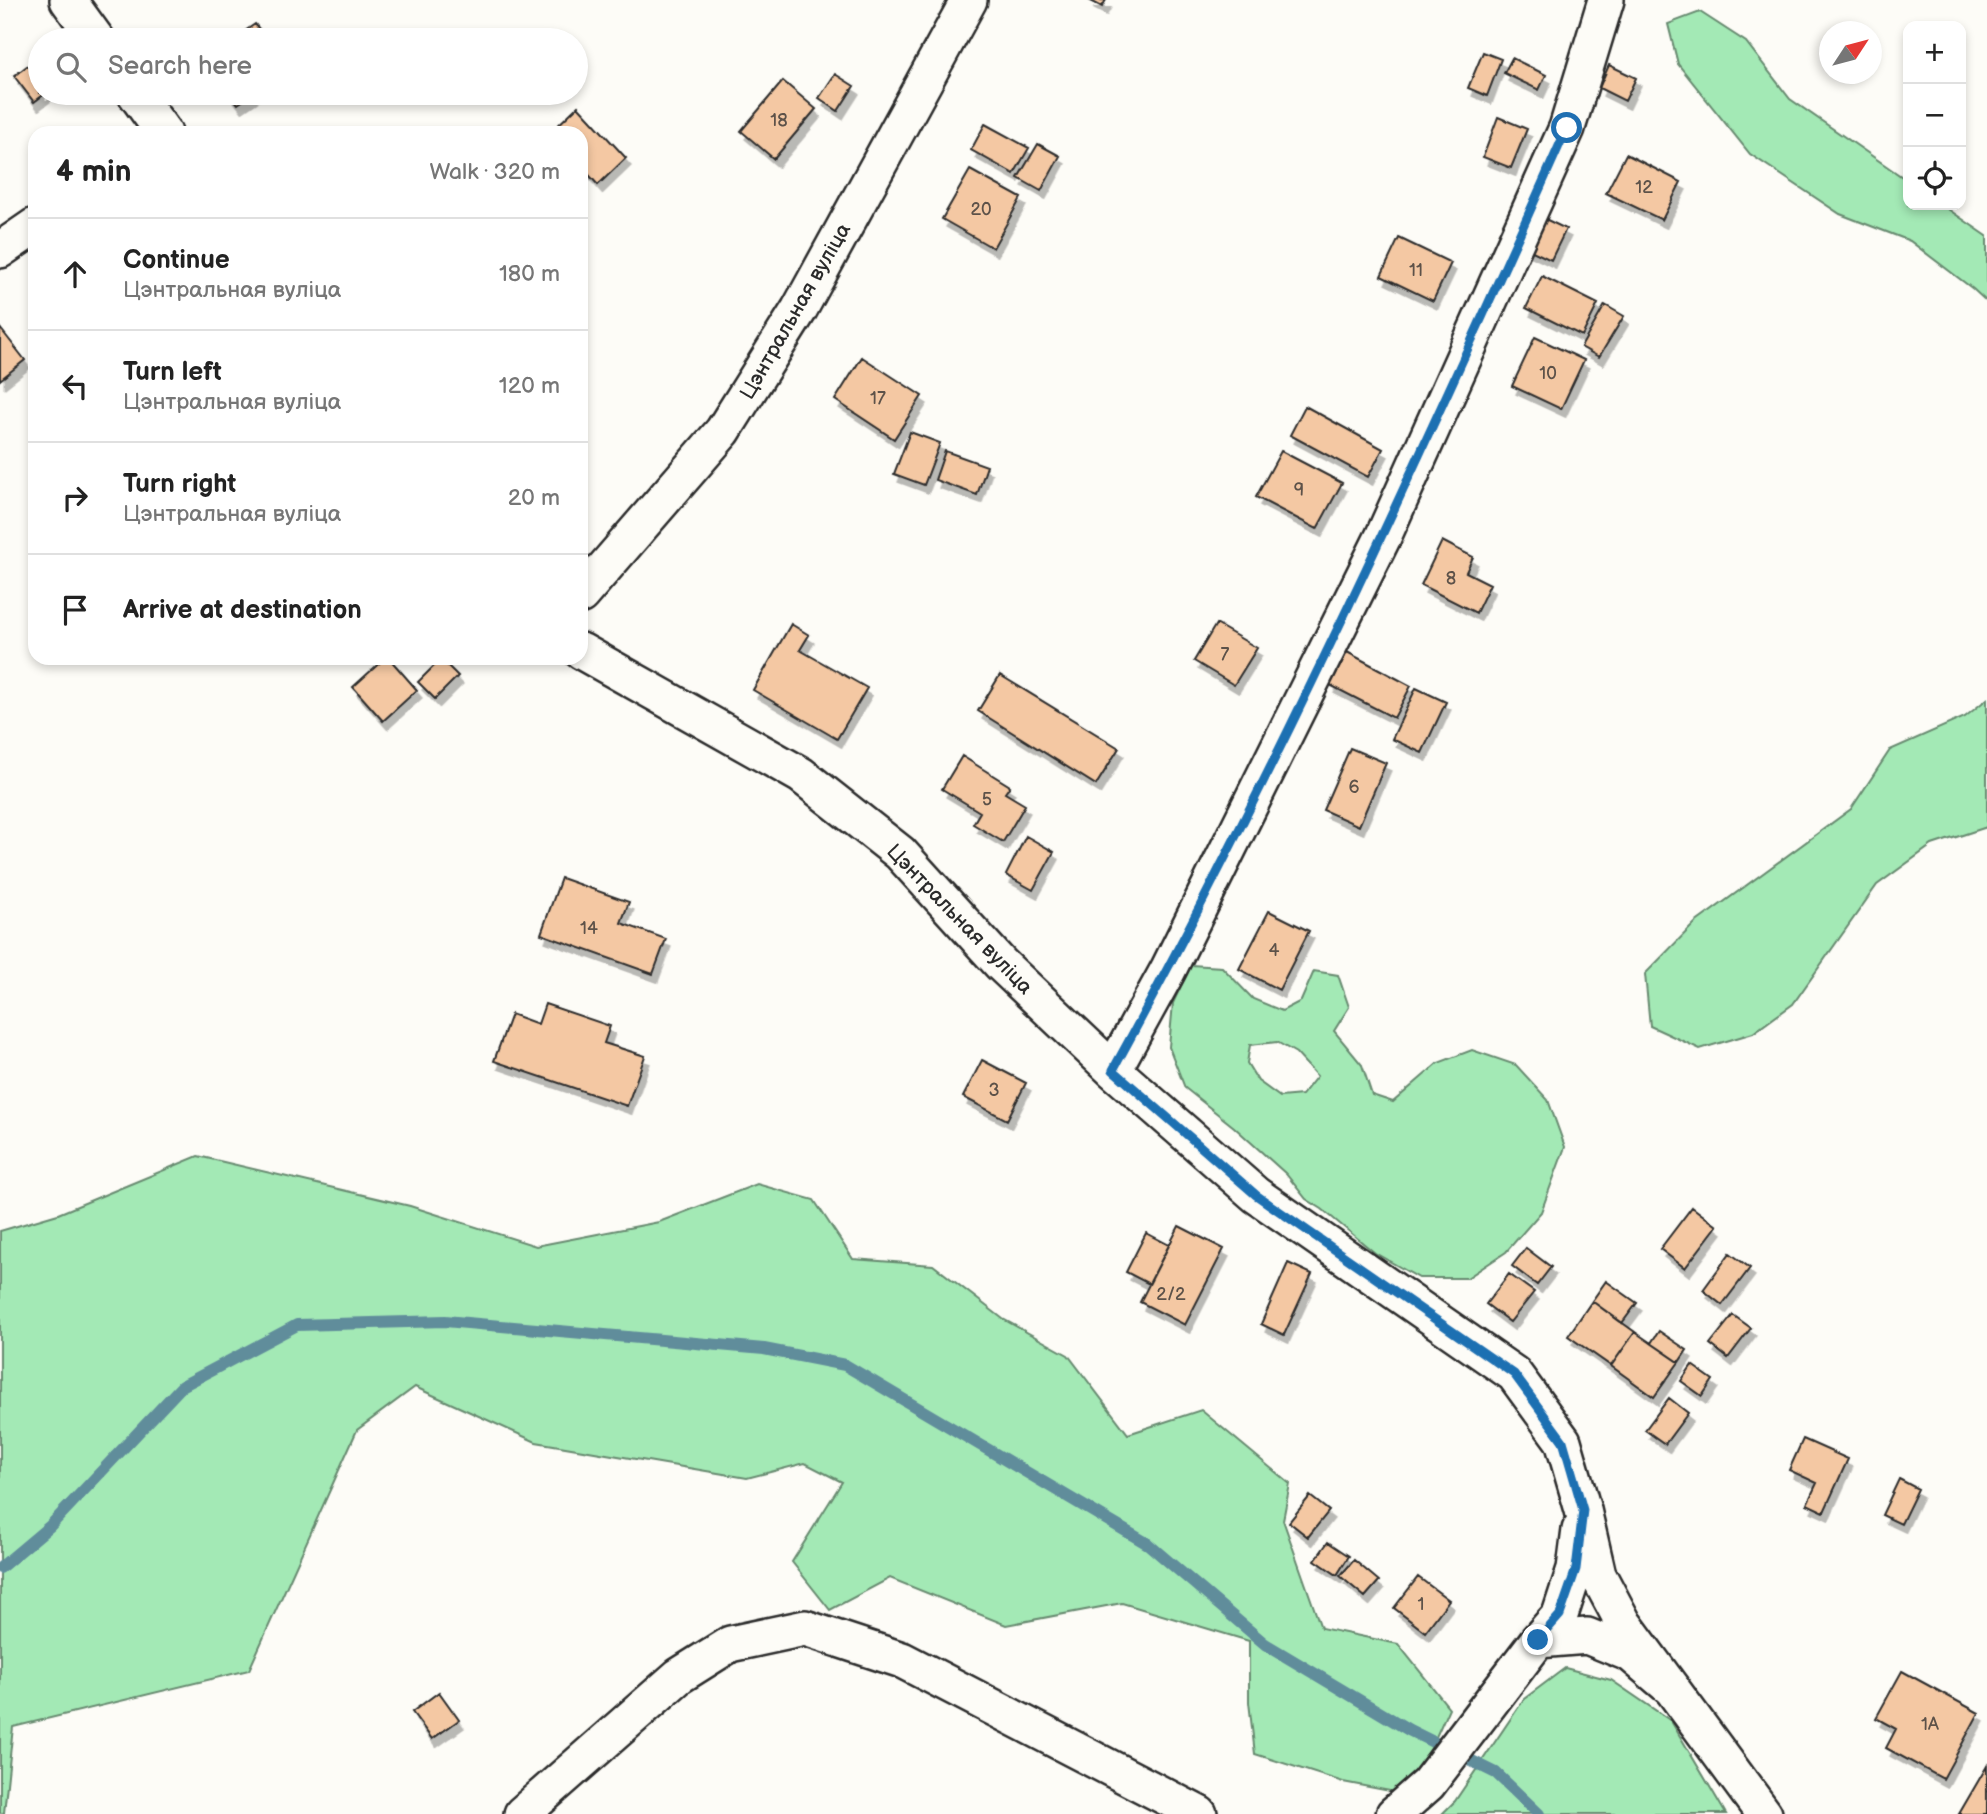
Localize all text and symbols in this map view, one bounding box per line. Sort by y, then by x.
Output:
north arrow [1819,21,1882,84]
map controls [1903,21,1966,210]
button: + [1903,21,1966,84]
search box [28,28,588,105]
icon: search [52,48,90,86]
text: Search here [108,51,252,82]
button: − [1903,84,1966,147]
house number: 18 [770,110,788,131]
route start [1551,112,1582,143]
button: locate [1903,147,1966,210]
text: 4 min [56,154,131,190]
text: Walk · 320 m [429,158,560,186]
house number: 12 [1635,177,1653,198]
house number: 20 [970,199,992,220]
street label: Цэнтральная вуліца [735,218,856,404]
text: Continue [123,245,230,276]
icon: ahead [56,255,94,293]
text: 180 m [499,260,560,288]
house number: 11 [1409,260,1423,281]
text: Цэнтральная вуліца [123,276,341,304]
text: Turn left [123,357,222,388]
house number: 10 [1539,363,1557,384]
icon: left [56,367,94,405]
text: 120 m [499,372,560,400]
text: Цэнтральная вуліца [123,388,341,416]
house number: 17 [870,388,886,409]
text: Turn right [123,469,236,500]
icon: right [56,479,94,517]
house number: 9 [1294,480,1304,501]
text: 20 m [508,484,560,512]
text: Цэнтральная вуліца [123,500,341,528]
house number: 8 [1446,568,1456,589]
icon: arrive [56,591,94,629]
text: Arrive at destination [123,595,362,626]
house number: 7 [1221,644,1230,665]
house number: 6 [1349,777,1360,798]
house number: 5 [982,789,992,810]
street label: Цэнтральная вуліца [881,839,1038,1000]
house number: 14 [580,918,598,939]
house number: 4 [1269,940,1280,961]
house number: 3 [988,1080,1000,1101]
house number: 2/2 [1156,1284,1186,1305]
house number: 1 [1418,1594,1424,1615]
route end [1522,1624,1553,1655]
house number: 1А [1921,1714,1939,1735]

